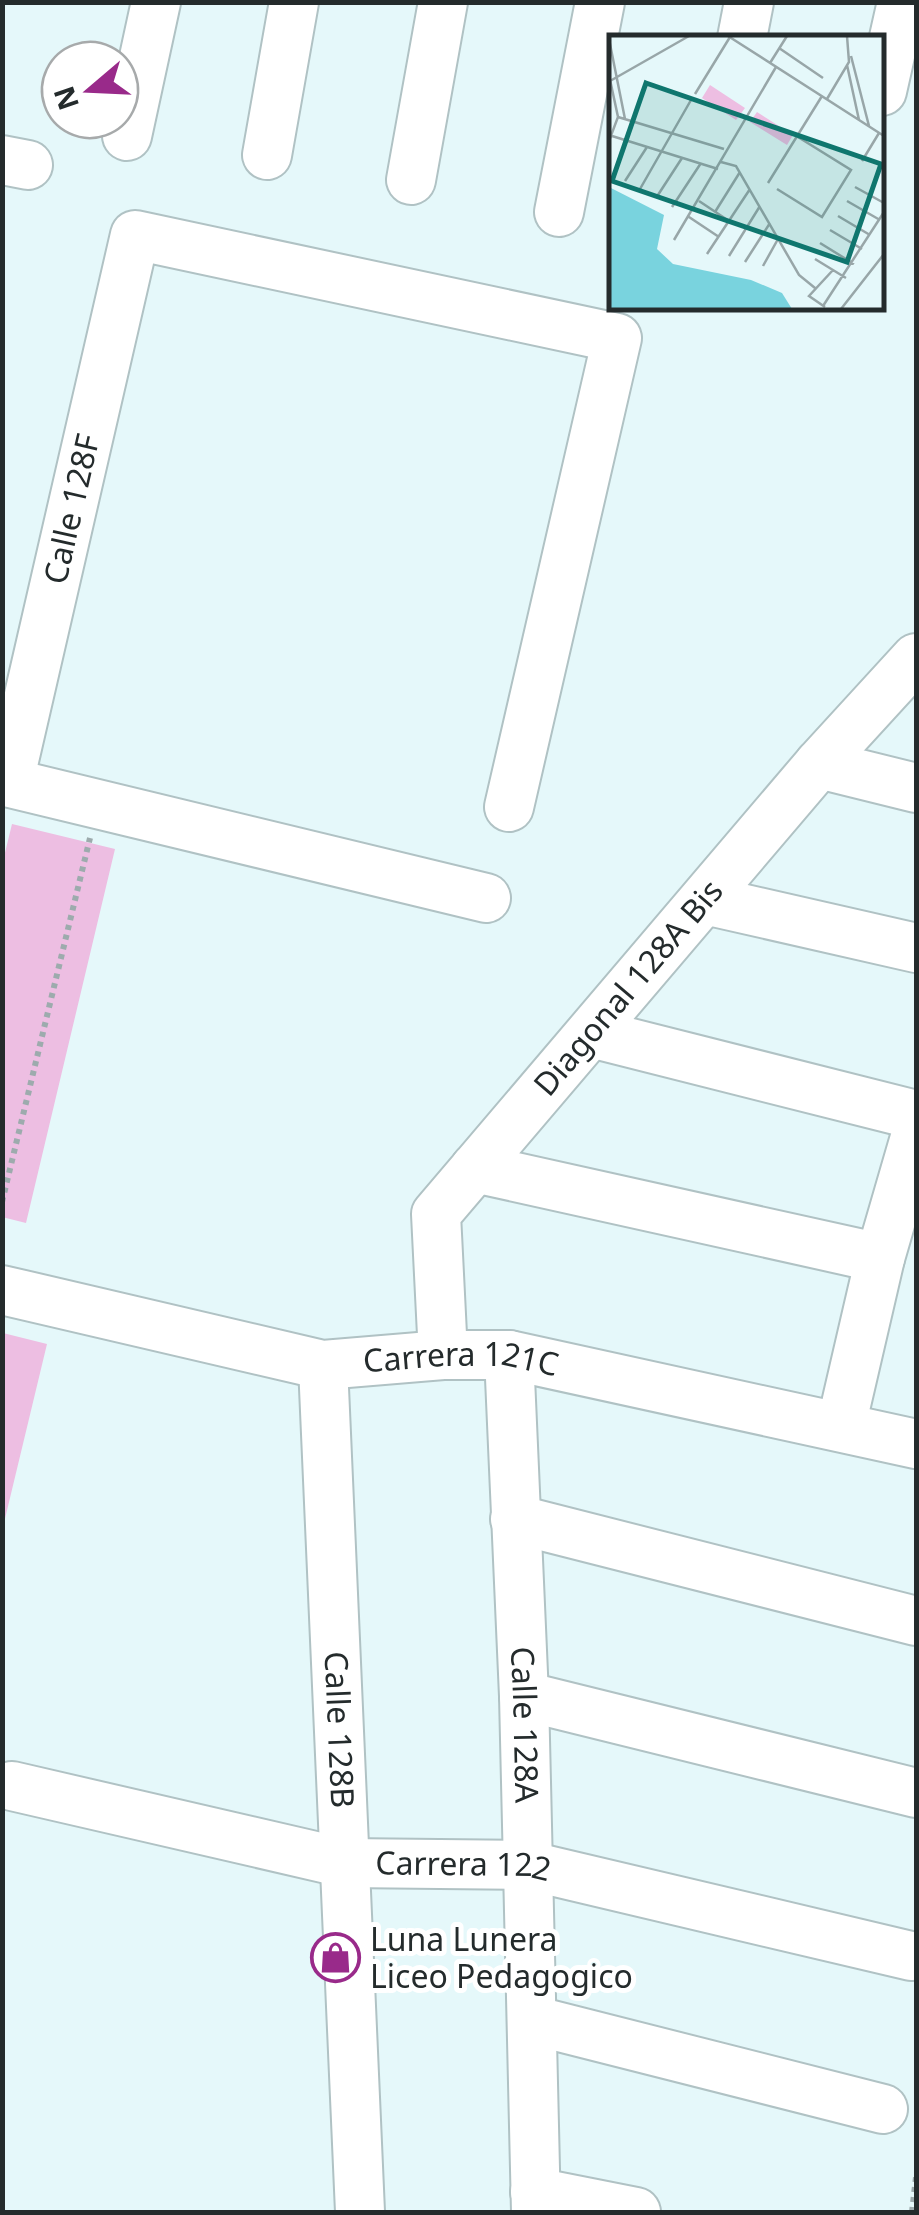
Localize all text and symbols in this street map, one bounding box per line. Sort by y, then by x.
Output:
inset map [609,35,884,310]
north arrow [40,40,140,140]
text: N [44,82,87,115]
street label: Calle 128F [32,430,108,588]
street label: Diagonal 128A Bis [523,870,731,1104]
street label: Carrera 121C [361,1331,563,1385]
street label: Calle 128A [502,1645,549,1804]
street label: Calle 128B [316,1650,365,1809]
street label: Carrera 122 [375,1840,556,1890]
place label: Luna Lunera Liceo Pedagogico [370,1917,633,1997]
shop icon: Luna Lunera Liceo Pedagogico [309,1932,361,1984]

